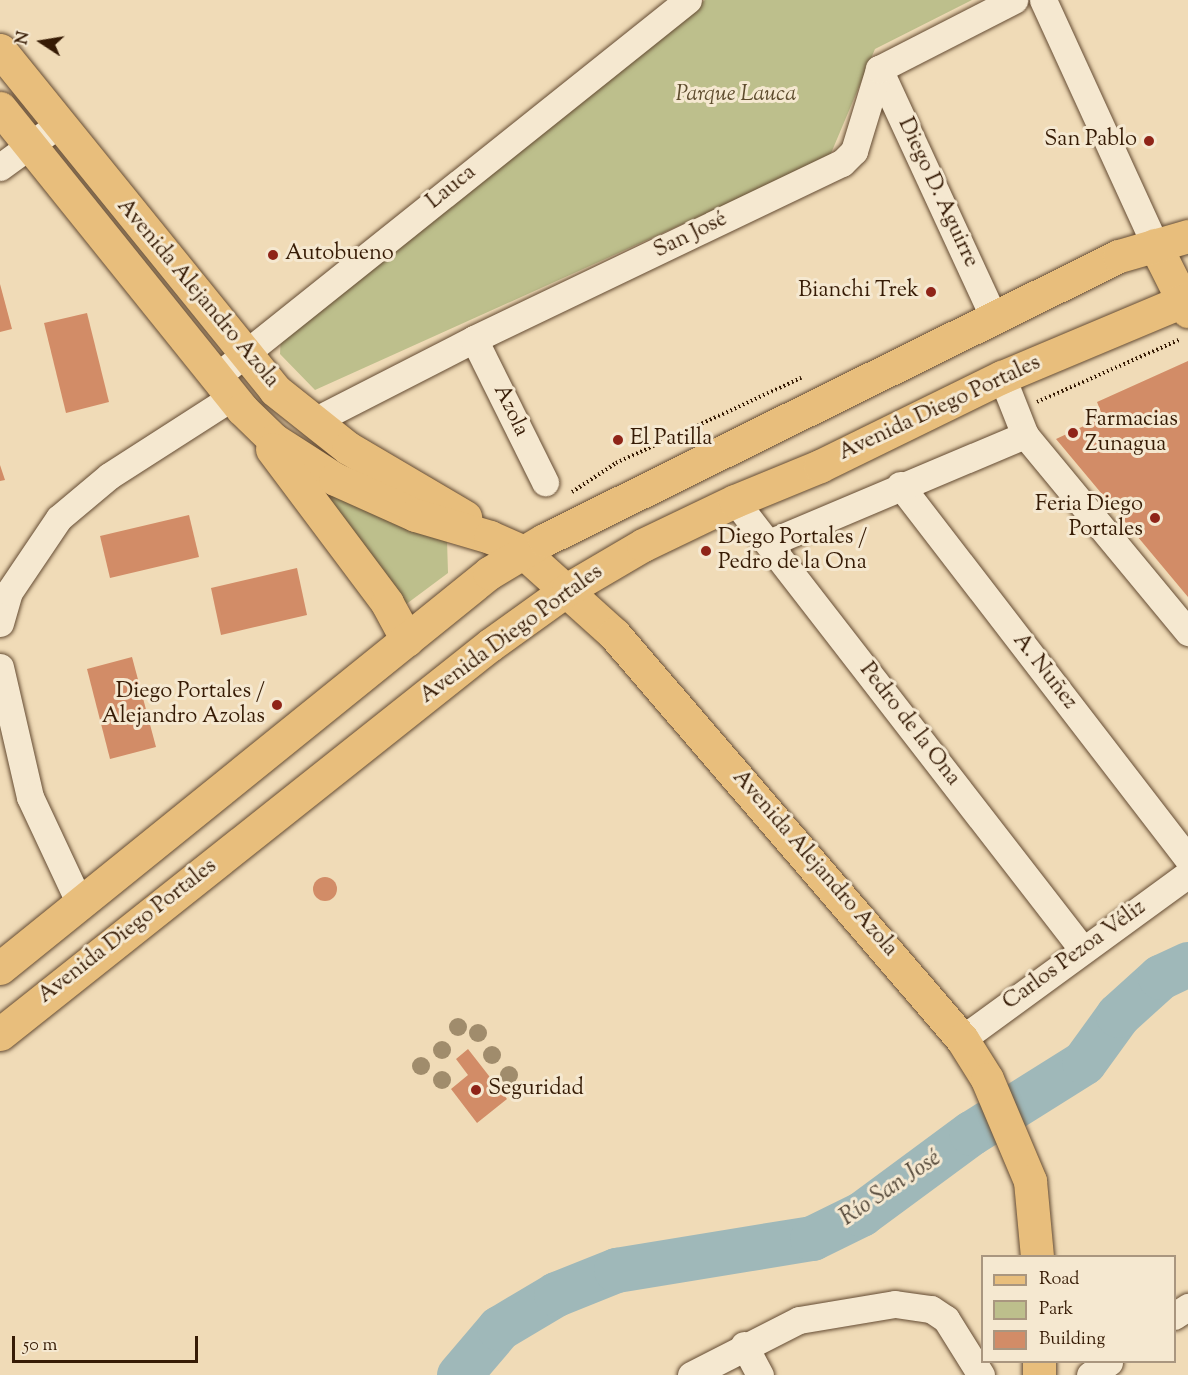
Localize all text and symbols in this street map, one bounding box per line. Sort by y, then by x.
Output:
north arrow [12,12,72,72]
text: N [11,30,36,47]
park label: Parque Lauca [676,83,796,109]
street label: Diego D. Aguirre [891,114,983,272]
place label: San Pablo [1044,128,1137,154]
marker: San Pablo [1142,134,1156,148]
street label: Lauca [422,160,482,216]
street label: Avenida Alejandro Azola [110,194,284,394]
street label: San José [650,207,732,265]
place label: Autobueno [285,242,394,268]
marker: Autobueno [266,248,280,262]
place label: Bianchi Trek [798,279,919,305]
marker: Bianchi Trek [924,285,938,299]
street label: Avenida Diego Portales [835,351,1045,467]
street label: Azola [486,381,534,441]
place label: Farmacias Zunagua [1085,407,1178,458]
marker: Farmacias Zunagua [1066,426,1080,440]
place label: El Patilla [630,427,712,453]
marker: El Patilla [611,433,625,447]
place label: Feria Diego Portales [1035,492,1143,544]
marker: Feria Diego Portales [1148,511,1162,525]
place label: Diego Portales / Pedro de la Ona [718,525,867,576]
marker: Diego Portales / Pedro de la Ona [699,544,713,558]
street label: Avenida Diego Portales [415,560,609,710]
street label: A. Nuñez [1006,629,1082,715]
street label: Pedro de la Ona [853,658,965,792]
place label: Diego Portales / Alejandro Azolas [102,679,265,730]
marker: Diego Portales / Alejandro Azolas [270,698,284,712]
street label: Avenida Alejandro Azola [726,765,902,963]
street label: Avenida Diego Portales [33,854,223,1010]
street label: Carlos Pezoa Véliz [998,895,1152,1017]
place label: Seguridad [488,1077,584,1103]
marker: Seguridad [469,1083,483,1097]
water label: Río San José [835,1145,947,1233]
legend [981,1255,1176,1363]
text: Road [1039,1267,1079,1293]
text: Park [1039,1297,1073,1323]
scale bar [15,1324,201,1362]
text: Building [1039,1327,1105,1353]
text: 50 m [23,1333,57,1359]

